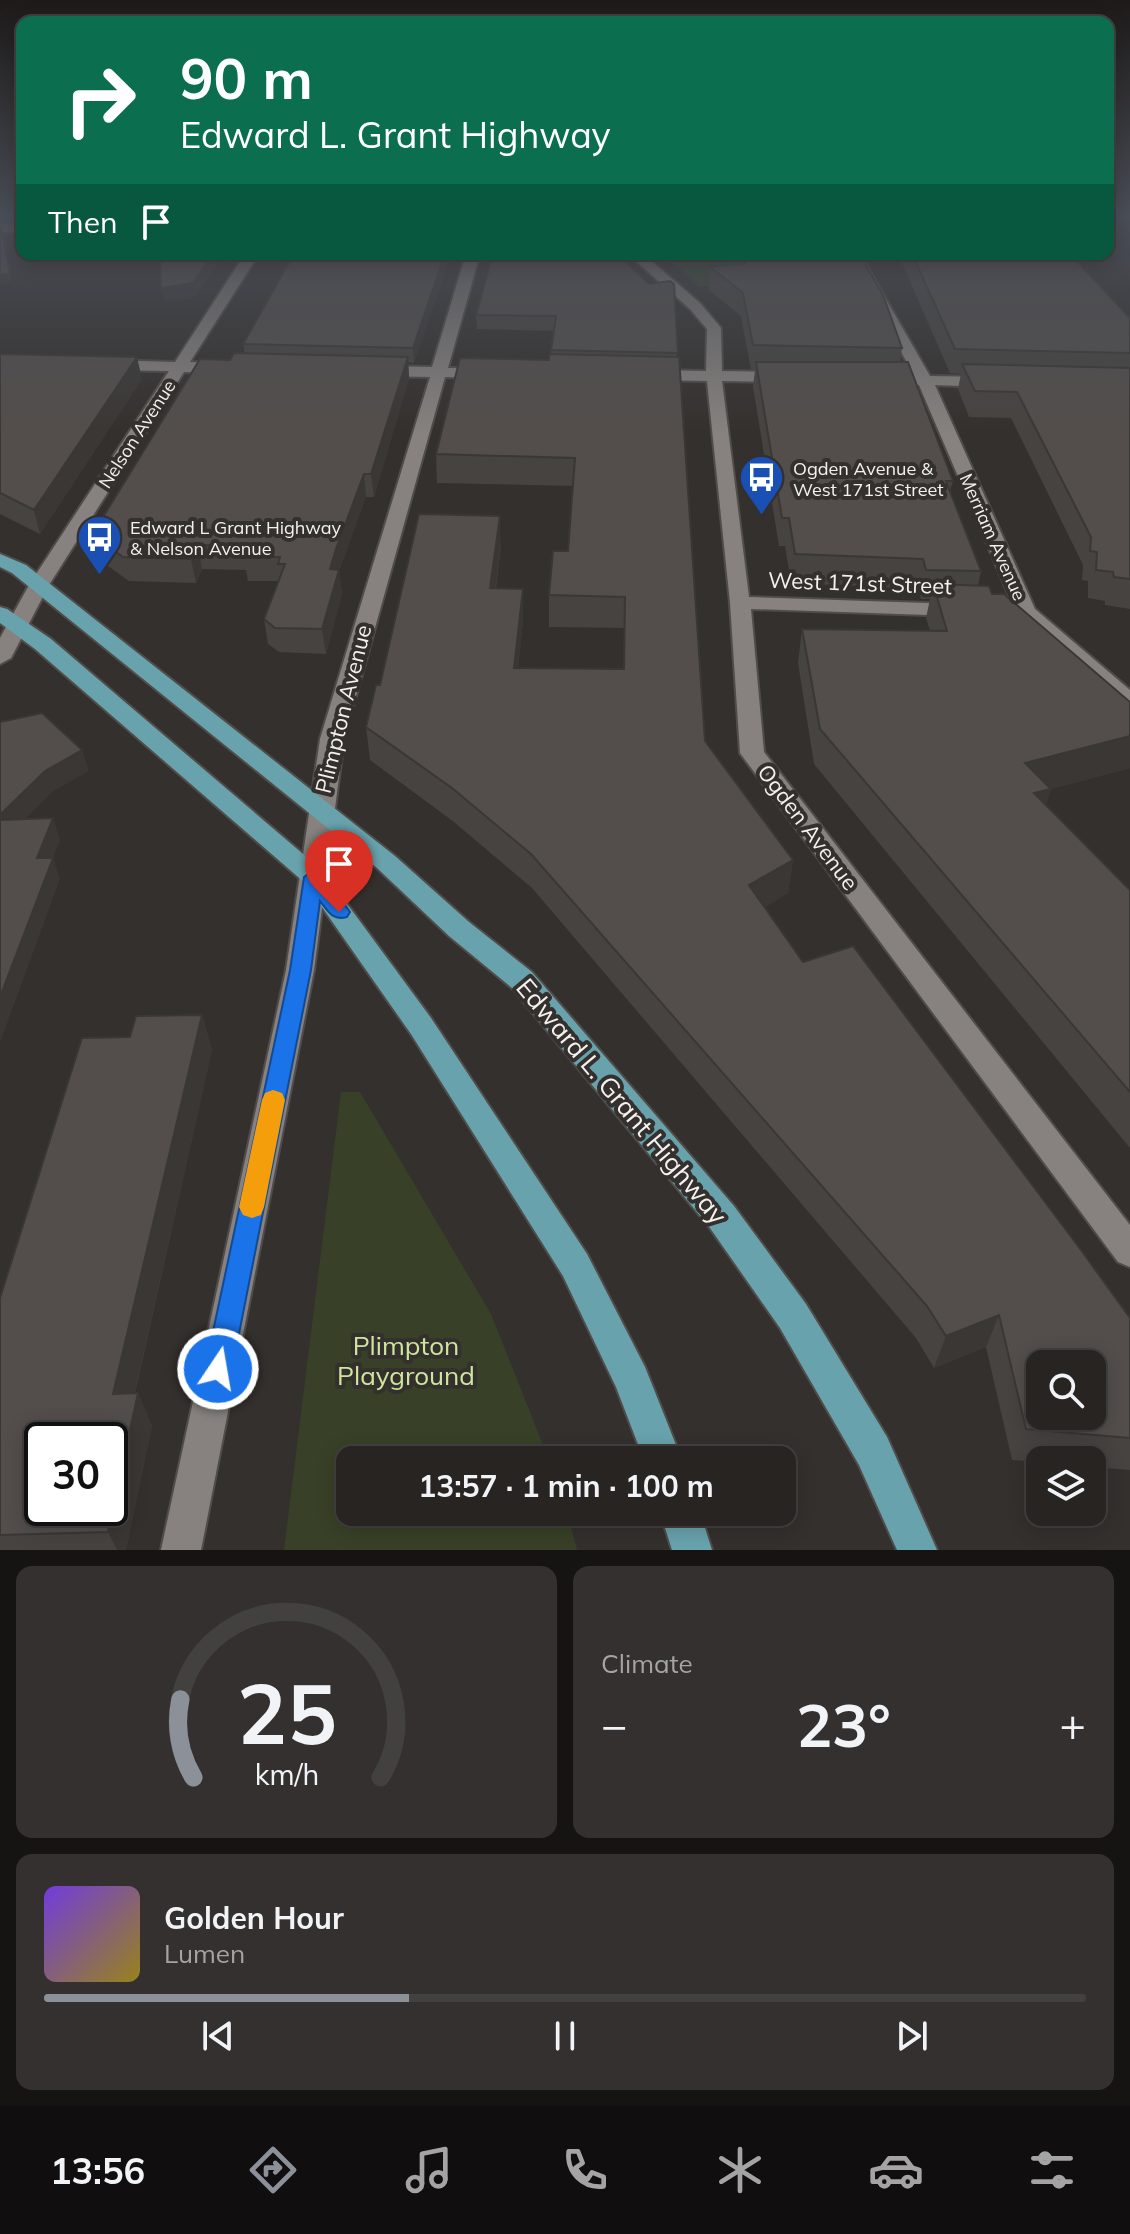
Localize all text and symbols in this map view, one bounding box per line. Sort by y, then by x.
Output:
text: 90 m [180,43,313,113]
icon: right [48,48,152,152]
text: Edward L. Grant Highway [180,112,611,157]
icon: arrive [134,200,178,244]
text: Then [48,203,118,241]
street label: Nelson Avenue [93,375,181,493]
bus stop icon: Ogden Avenue & West 171st Street [738,454,786,517]
place label: Ogden Avenue & West 171st Street [793,457,944,501]
street label: Merriam Avenue [955,470,1031,604]
bus stop icon: Edward L Grant Highway & Nelson Avenue [75,513,123,576]
place label: Edward L Grant Highway & Nelson Avenue [130,516,342,560]
street label: West 171st Street [768,566,953,600]
street label: Plimpton Avenue [309,622,377,796]
street label: Ogden Avenue [751,758,865,896]
pin [305,830,373,912]
icon: arrive [317,842,361,886]
street label: Edward L. Grant Highway [509,971,735,1231]
position arrow [176,1327,260,1411]
park label: Plimpton Playground [337,1329,475,1392]
map controls [1026,1350,1106,1526]
button: search [1026,1350,1106,1430]
speed limit sign: 30 [24,1422,128,1526]
button: layers [1026,1446,1106,1526]
text: 13:57 · 1 min · 100 m [418,1467,714,1505]
text: Climate [601,1647,693,1680]
text: 25 [237,1660,336,1765]
text: 23° [796,1687,891,1762]
text: − [601,1697,627,1752]
text: + [1060,1697,1086,1752]
text: km/h [254,1756,319,1792]
text: Golden Hour [164,1899,344,1937]
text: Lumen [164,1937,245,1970]
icon: previous [196,2014,240,2058]
icon: pause [543,2014,587,2058]
icon: next [890,2014,934,2058]
icon: directions [245,2142,301,2198]
icon: music [401,2142,457,2198]
icon: phone [557,2142,613,2198]
icon: climate [712,2142,768,2198]
icon: car [868,2142,924,2198]
icon: filters [1024,2142,1080,2198]
text: 13:56 [50,2148,145,2193]

